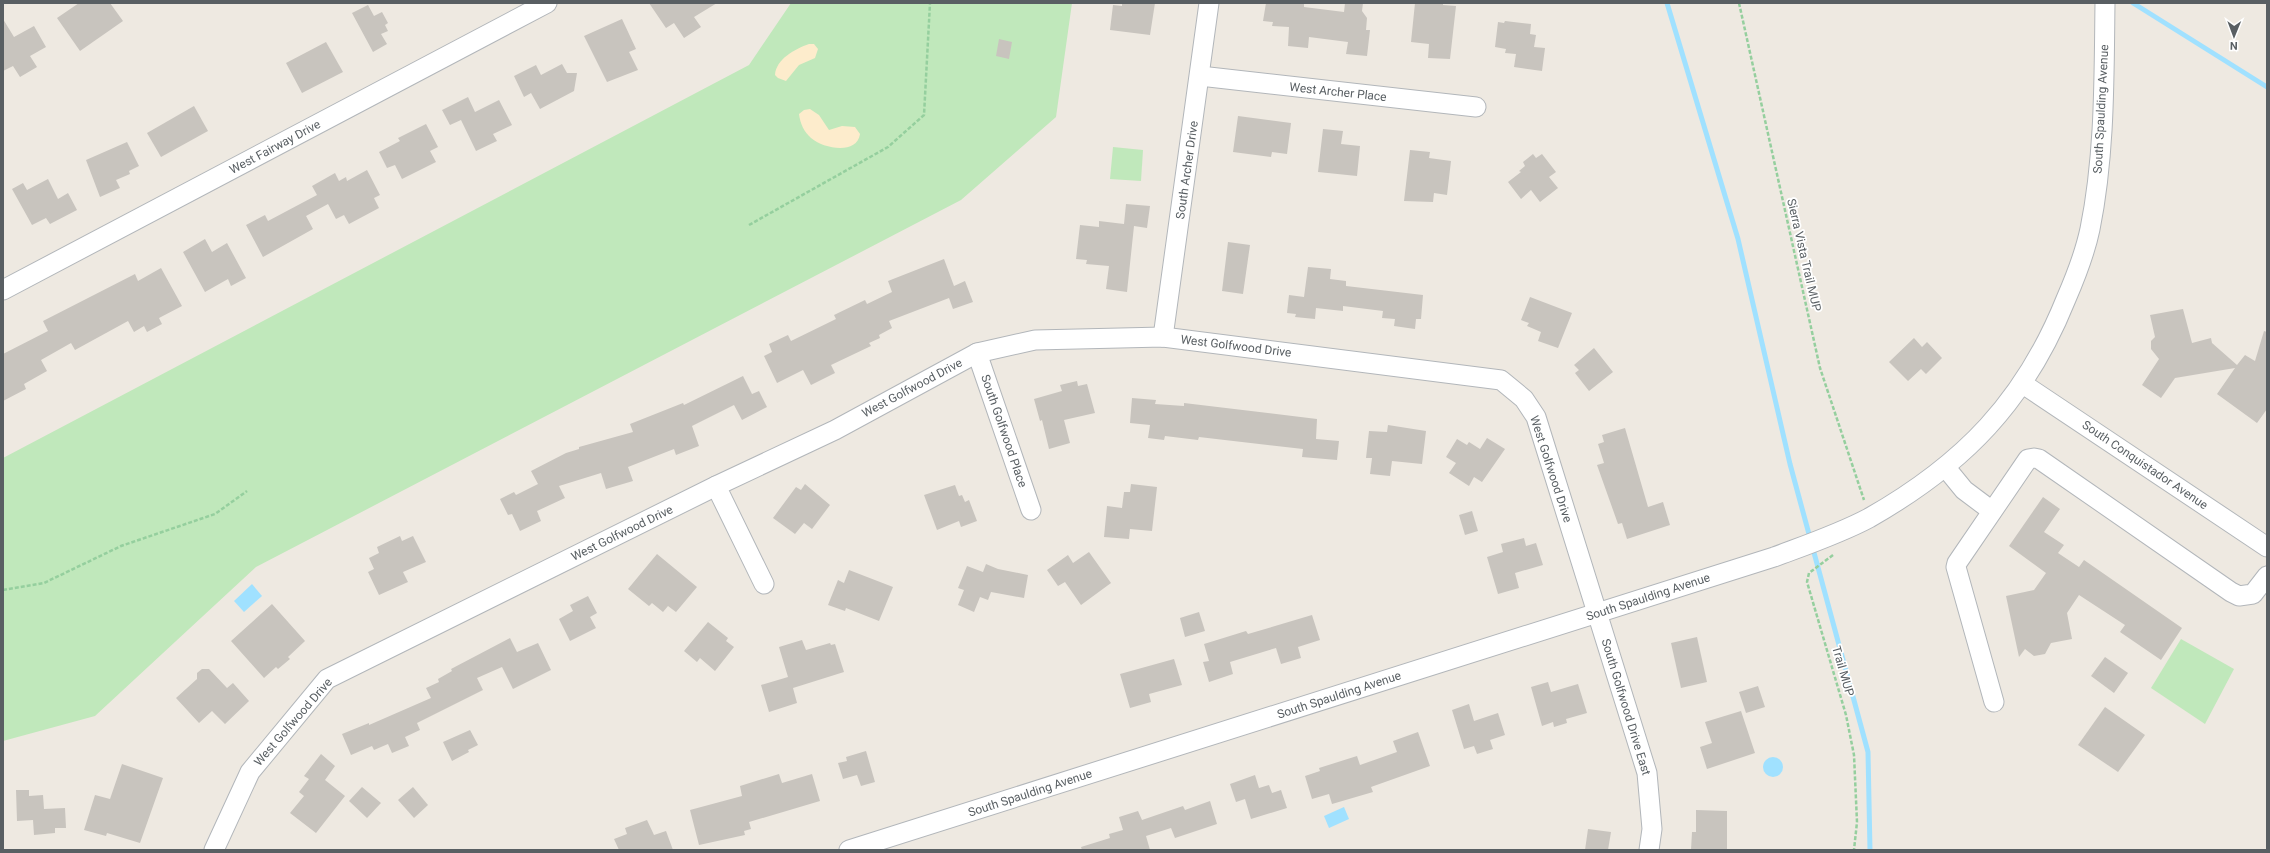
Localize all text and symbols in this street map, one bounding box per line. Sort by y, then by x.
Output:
north arrow [2214,16,2254,56]
text: N [2230,39,2238,52]
street label: South Spaulding Avenue [2091,44,2111,174]
street label: West Archer Place [1289,80,1387,104]
street label: West Fairway Drive [227,117,323,177]
street label: South Archer Drive [1173,120,1201,220]
street label: Sierra Vista Trail MUP [1784,197,1824,313]
street label: West Golfwood Drive [1180,332,1292,360]
street label: West Golfwood Drive [860,356,964,420]
street label: South Golfwood Place [978,373,1030,489]
street label: West Golfwood Drive [1527,414,1575,524]
street label: South Conquistador Avenue [2080,418,2210,512]
street label: West Golfwood Drive [569,502,675,564]
street label: South Spaulding Avenue [1584,570,1712,624]
street label: South Golfwood Drive East [1599,637,1653,777]
street label: Trail MUP [1829,644,1857,698]
street label: South Spaulding Avenue [1275,668,1403,722]
street label: West Golfwood Drive [251,675,335,769]
street label: South Spaulding Avenue [966,766,1094,820]

